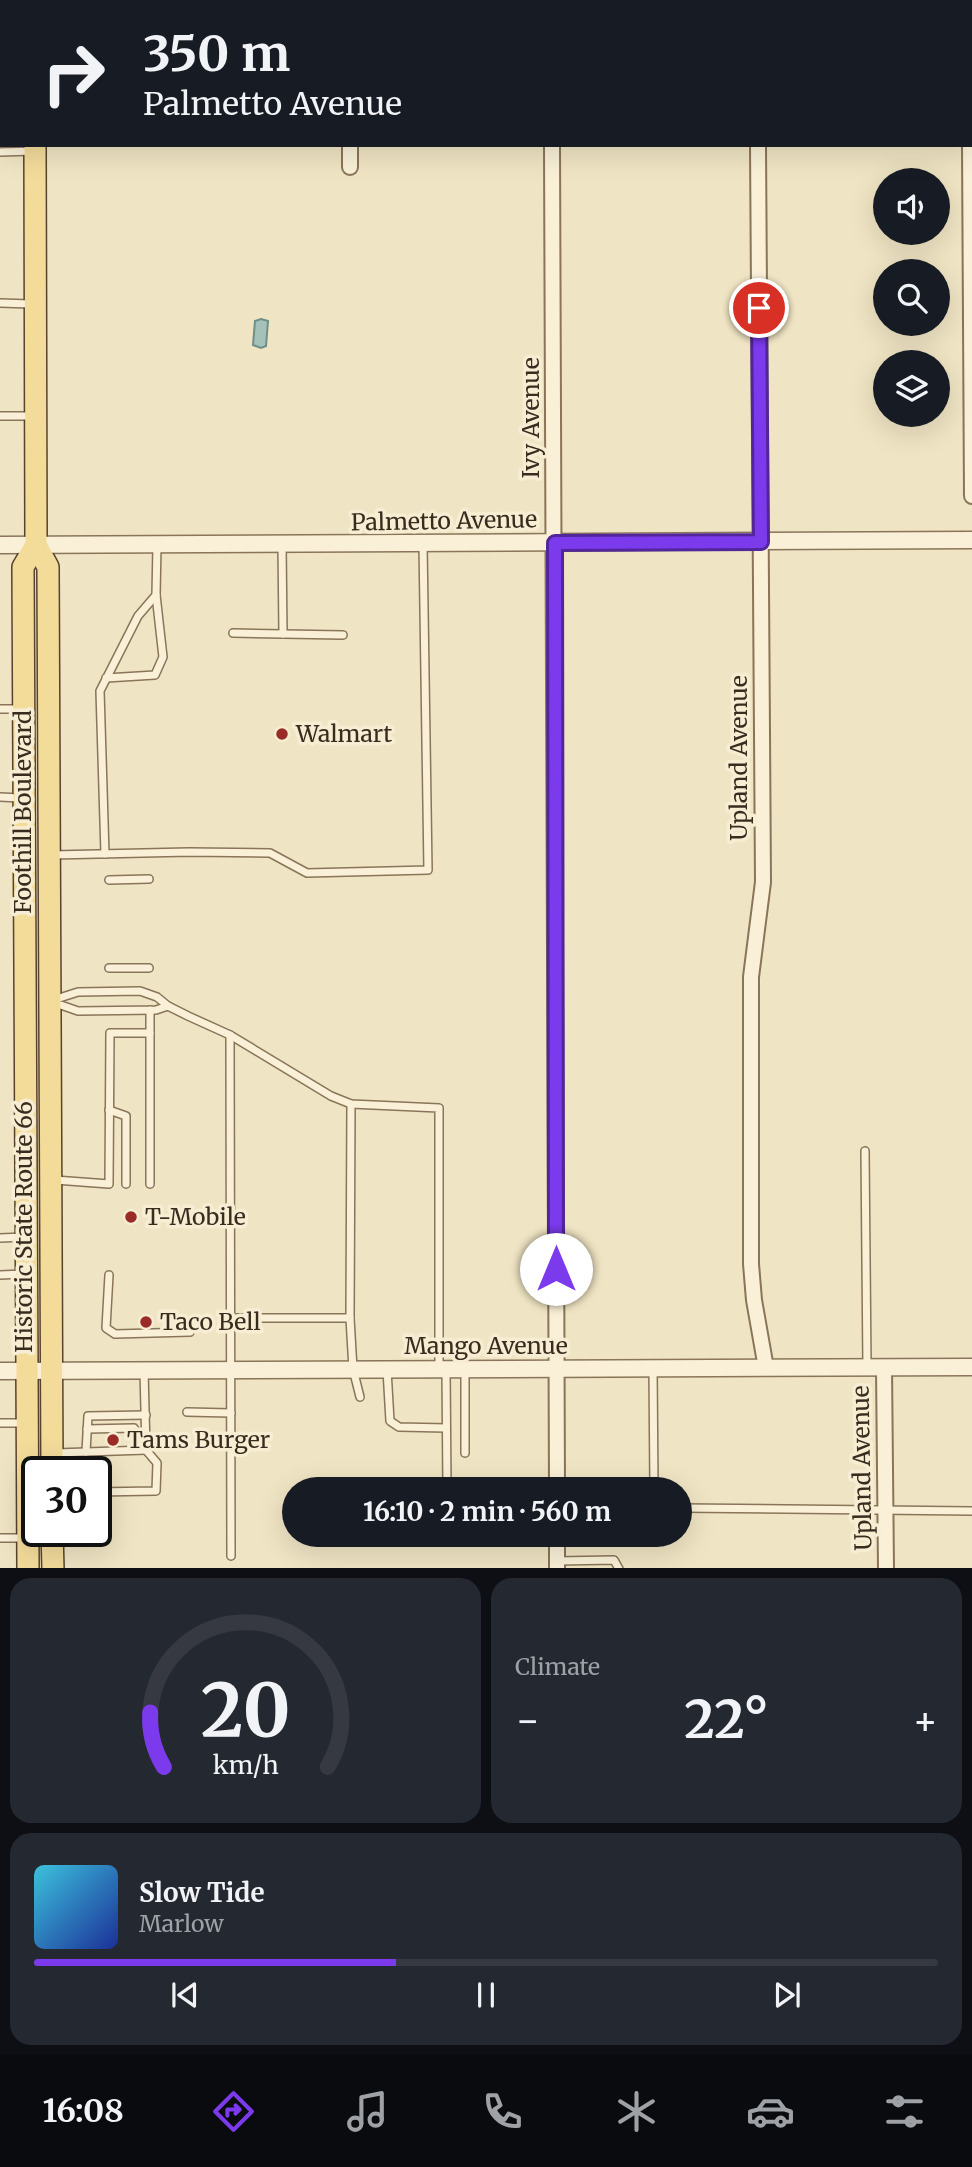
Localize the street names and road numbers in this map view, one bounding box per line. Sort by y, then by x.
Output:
street label: Ivy Avenue [516,357,545,479]
street label: Palmetto Avenue [351,504,537,537]
street label: Upland Avenue [724,675,753,841]
street label: Foothill Boulevard [8,710,37,914]
street label: Historic State Route 66 [9,1101,38,1353]
street label: Mango Avenue [404,1331,568,1360]
street label: Upland Avenue [846,1385,877,1551]

